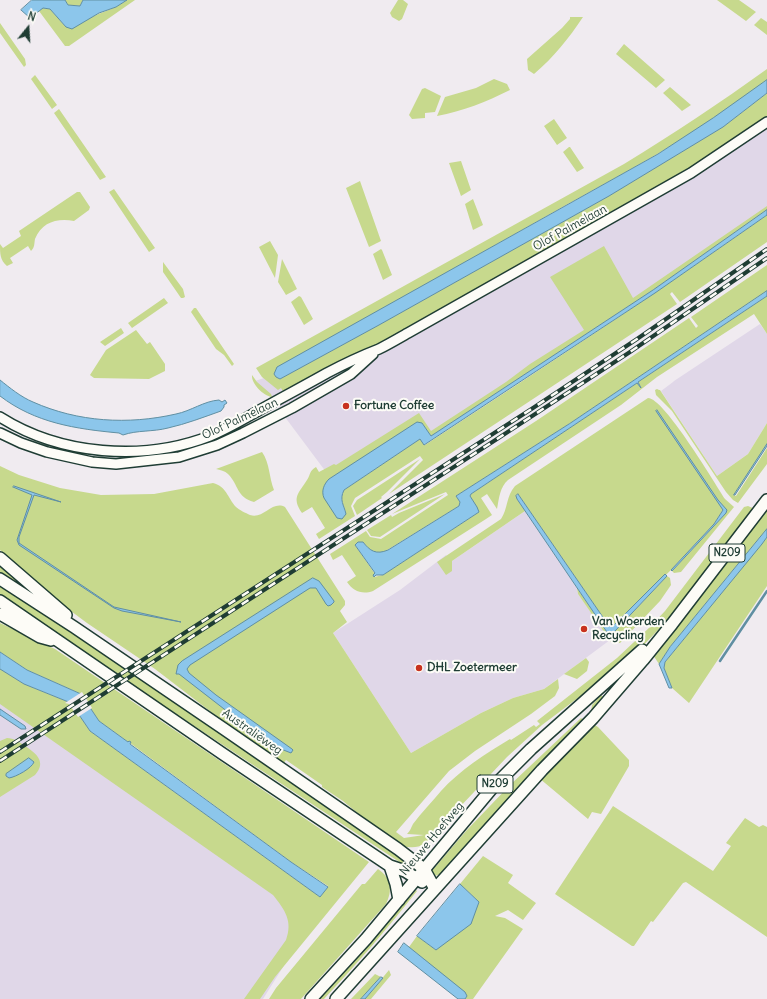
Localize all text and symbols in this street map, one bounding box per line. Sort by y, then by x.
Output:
north arrow [8,8,48,48]
text: N [26,9,37,24]
street label: Olof Palmelaan [531,202,609,254]
street label: Olof Palmelaan [200,395,280,443]
place label: Fortune Coffee [354,399,434,413]
marker: Fortune Coffee [341,401,351,411]
road number: N209 [709,544,745,562]
place label: Van Woerden Recycling [592,615,665,643]
marker: Van Woerden Recycling [579,624,589,634]
place label: DHL Zoetermeer [427,661,517,675]
marker: DHL Zoetermeer [414,663,424,673]
street label: Australiëweg [219,706,285,758]
road number: N209 [477,775,513,793]
street label: Nieuwe Hoefweg [397,799,467,879]

